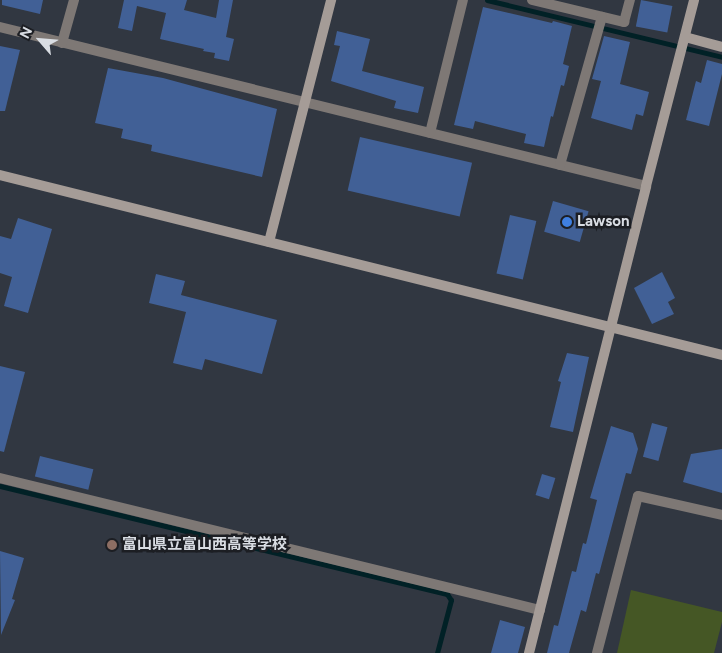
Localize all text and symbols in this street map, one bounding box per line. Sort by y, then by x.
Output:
north arrow [15,15,65,65]
text: N [16,24,36,42]
place label: Lawson [577,213,630,231]
marker: Lawson [561,216,573,228]
place label: 富山県立富山西高等学校 [122,536,287,554]
marker: 富山県立富山西高等学校 [106,539,118,551]

